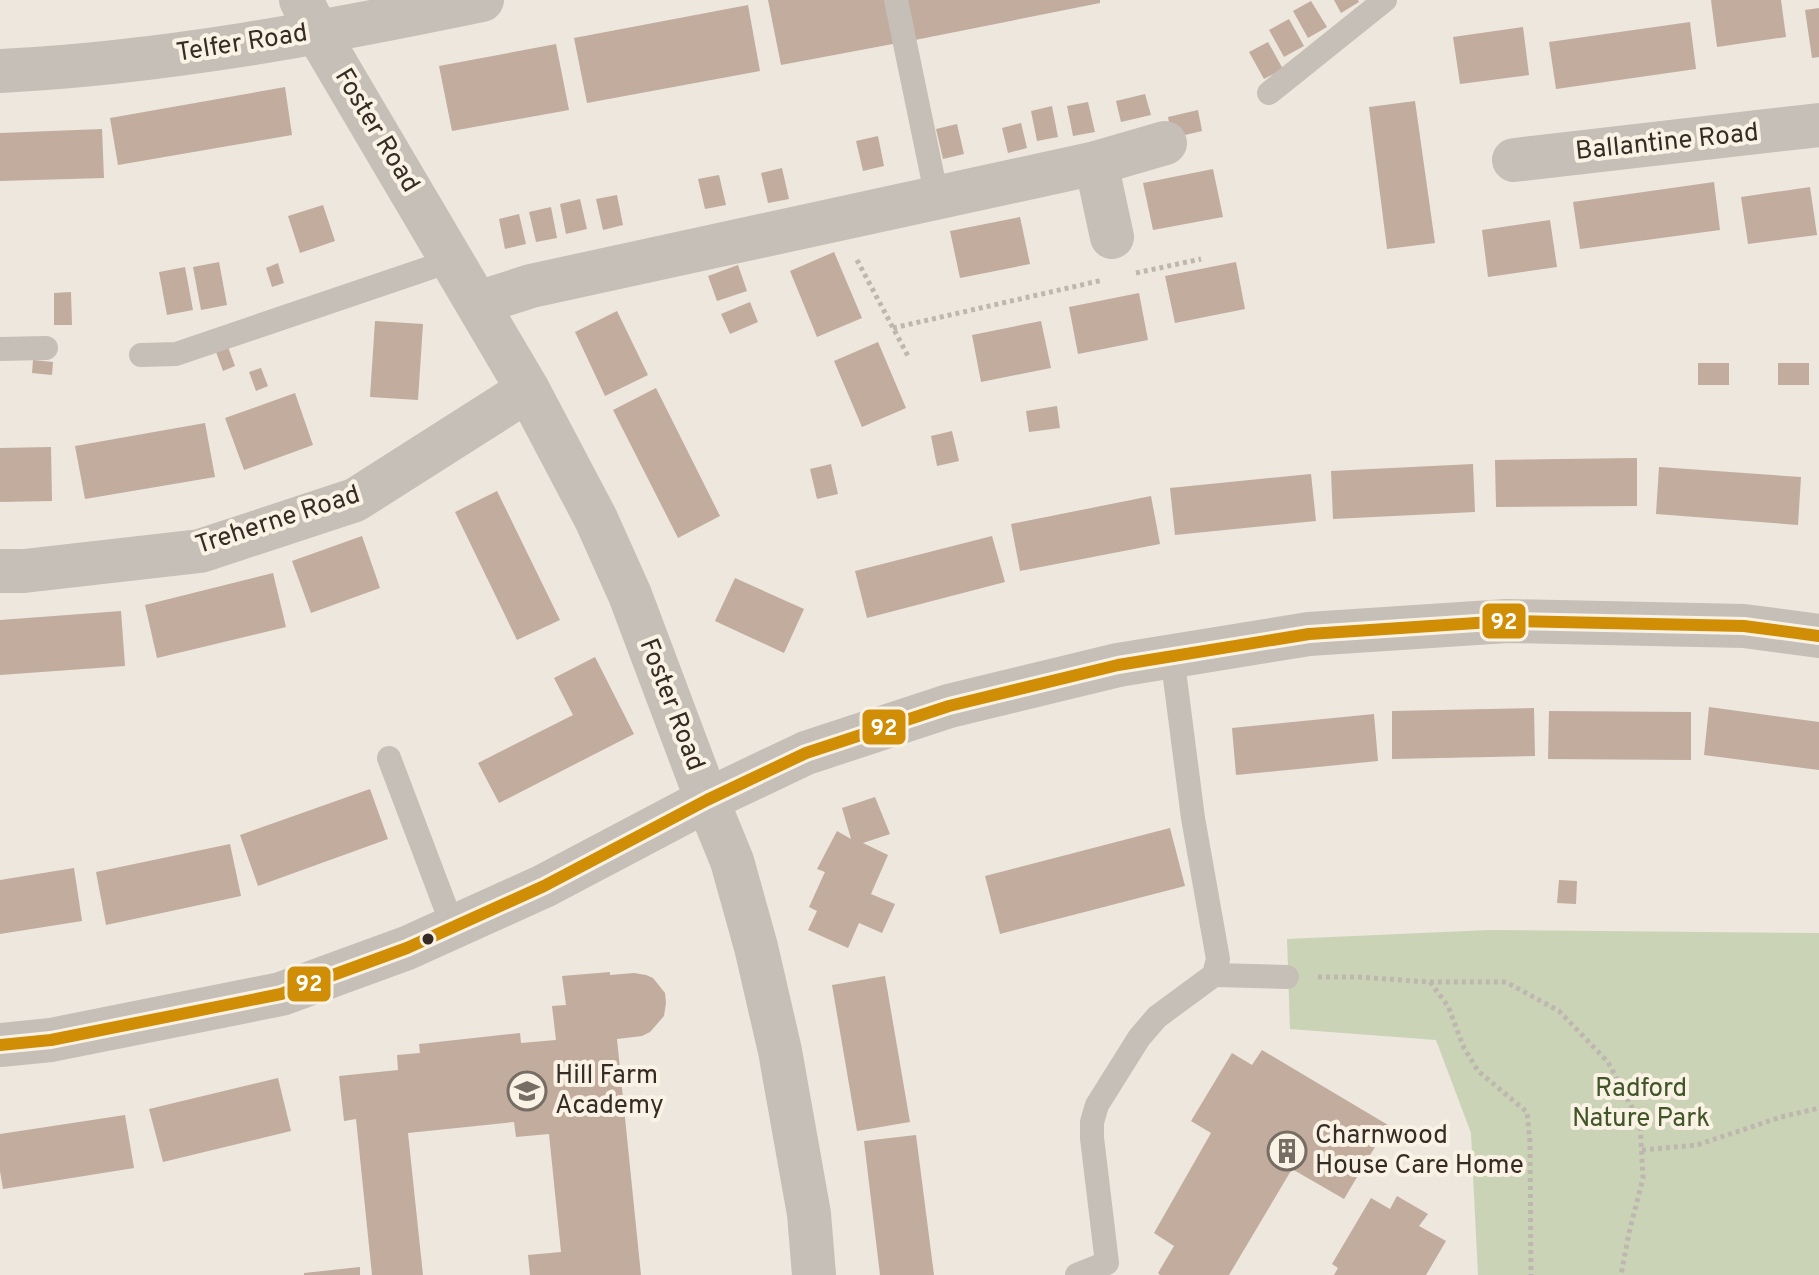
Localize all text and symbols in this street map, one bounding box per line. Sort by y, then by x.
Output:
street label: Telfer Road [174,17,310,71]
street label: Foster Road [326,63,426,199]
street label: Ballantine Road [1574,117,1760,169]
street label: Treherne Road [192,479,364,563]
line badge: 92 [1481,602,1527,640]
text: 92 [1491,610,1517,637]
street label: Foster Road [631,634,711,776]
line badge: 92 [861,708,907,746]
text: 92 [871,716,897,743]
unlabelled marker [420,931,436,947]
line badge: 92 [286,965,332,1003]
text: 92 [296,972,322,999]
place label: Hill Farm Academy [555,1060,664,1123]
school or university icon: Hill Farm Academy [506,1070,548,1112]
park label: Radford Nature Park [1572,1073,1710,1136]
place label: Charnwood House Care Home [1315,1120,1524,1183]
building icon: Charnwood House Care Home [1266,1130,1308,1172]

